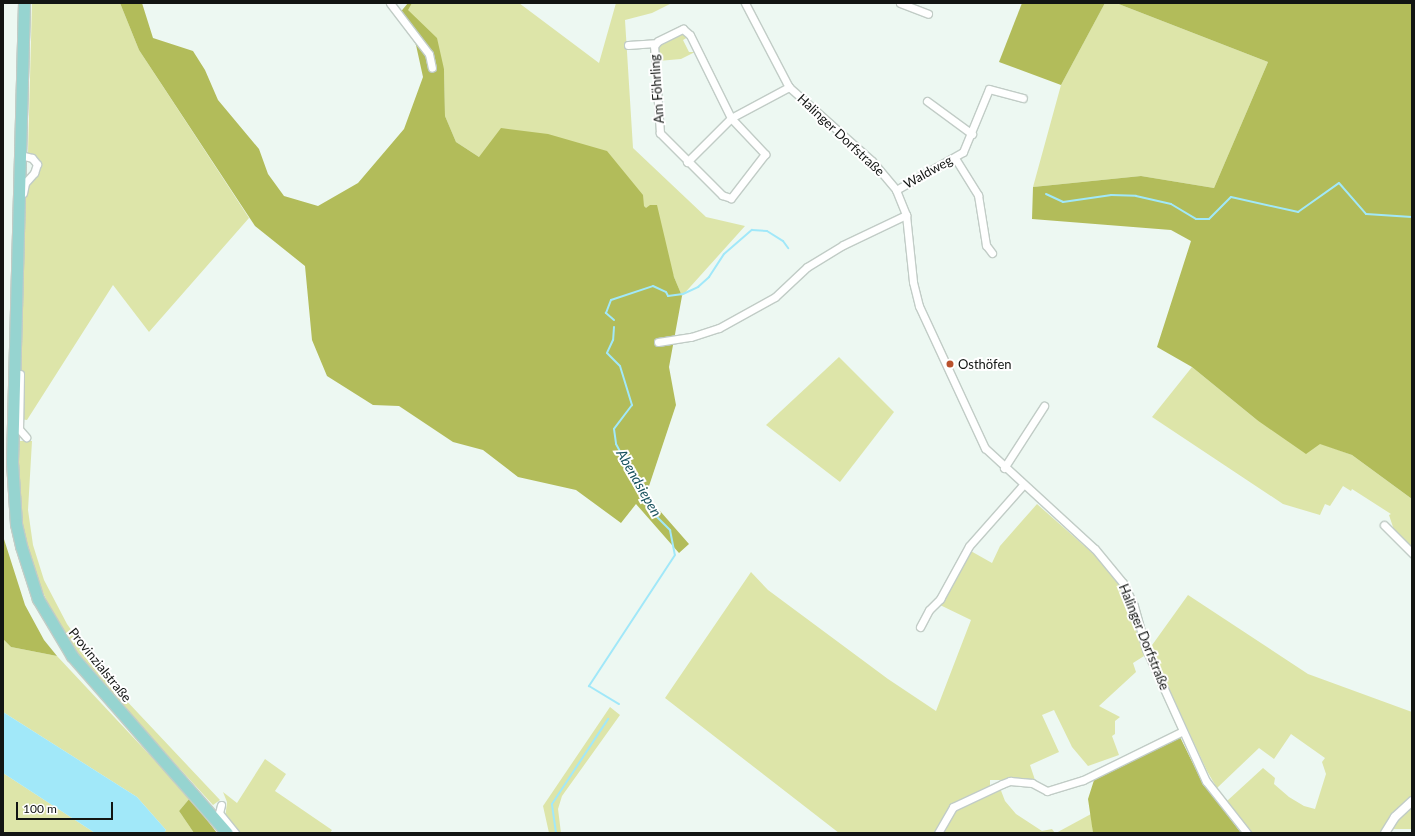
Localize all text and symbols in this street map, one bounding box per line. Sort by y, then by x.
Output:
street label: Am Föhrling [647,54,667,124]
street label: Halinger Dorfstraße [794,91,888,179]
street label: Waldweg [901,152,955,192]
place label: Osthöfen [958,356,1012,372]
marker: Osthöfen [945,359,955,369]
water label: Abendsiepen [613,446,665,520]
street label: Halinger Dorfstraße [1116,581,1172,693]
street label: Provinzialstraße [65,625,135,705]
scale bar [18,794,115,820]
text: 100 m [23,801,57,816]

